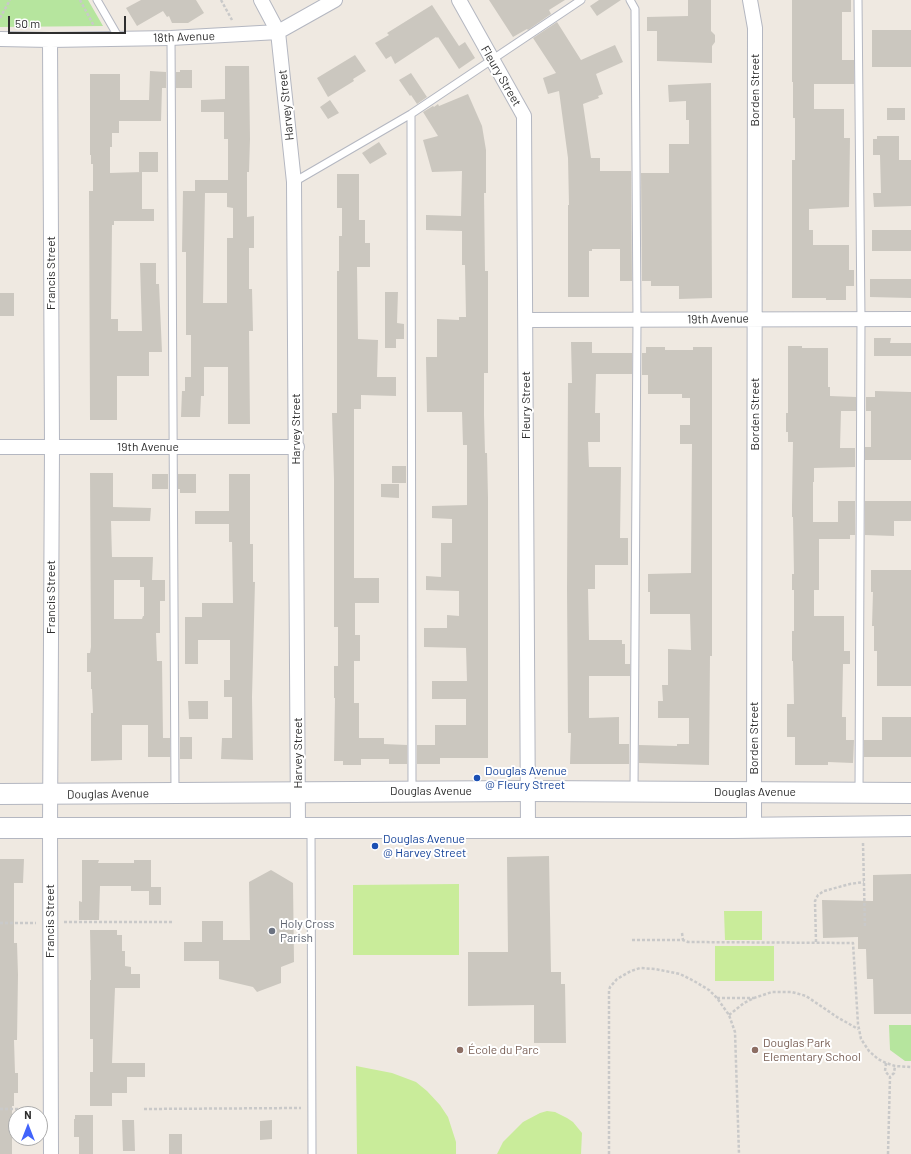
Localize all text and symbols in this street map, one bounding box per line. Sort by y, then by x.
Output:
scale bar [10,8,128,34]
text: 50 m [15,16,40,30]
street label: 18th Avenue [153,29,215,45]
street label: Fleury Street [478,43,524,109]
street label: Borden Street [748,54,762,126]
street label: Harvey Street [275,69,297,141]
street label: Francis Street [44,236,58,310]
street label: 19th Avenue [687,311,749,327]
street label: Fleury Street [519,371,533,439]
street label: Borden Street [748,378,762,450]
street label: Harvey Street [289,393,303,465]
street label: 19th Avenue [117,440,179,454]
street label: Francis Street [44,560,58,634]
street label: Borden Street [747,702,761,774]
street label: Harvey Street [291,717,305,789]
place label: Douglas Avenue @ Fleury Street [485,764,567,792]
marker: Douglas Avenue @ Fleury Street [472,773,482,783]
street label: Douglas Avenue [390,784,472,798]
street label: Douglas Avenue [714,785,796,799]
street label: Douglas Avenue [67,786,149,802]
place label: Douglas Avenue @ Harvey Street [383,832,466,860]
marker: Douglas Avenue @ Harvey Street [370,841,380,851]
street label: Francis Street [43,884,57,958]
place label: Holy Cross Parish [280,917,335,945]
marker: Holy Cross Parish [267,926,277,936]
place label: Douglas Park Elementary School [763,1036,861,1064]
place label: École du Parc [468,1043,539,1057]
marker: École du Parc [455,1045,465,1055]
marker: Douglas Park Elementary School [750,1045,760,1055]
north arrow [8,1106,48,1146]
text: N [24,1108,32,1121]

